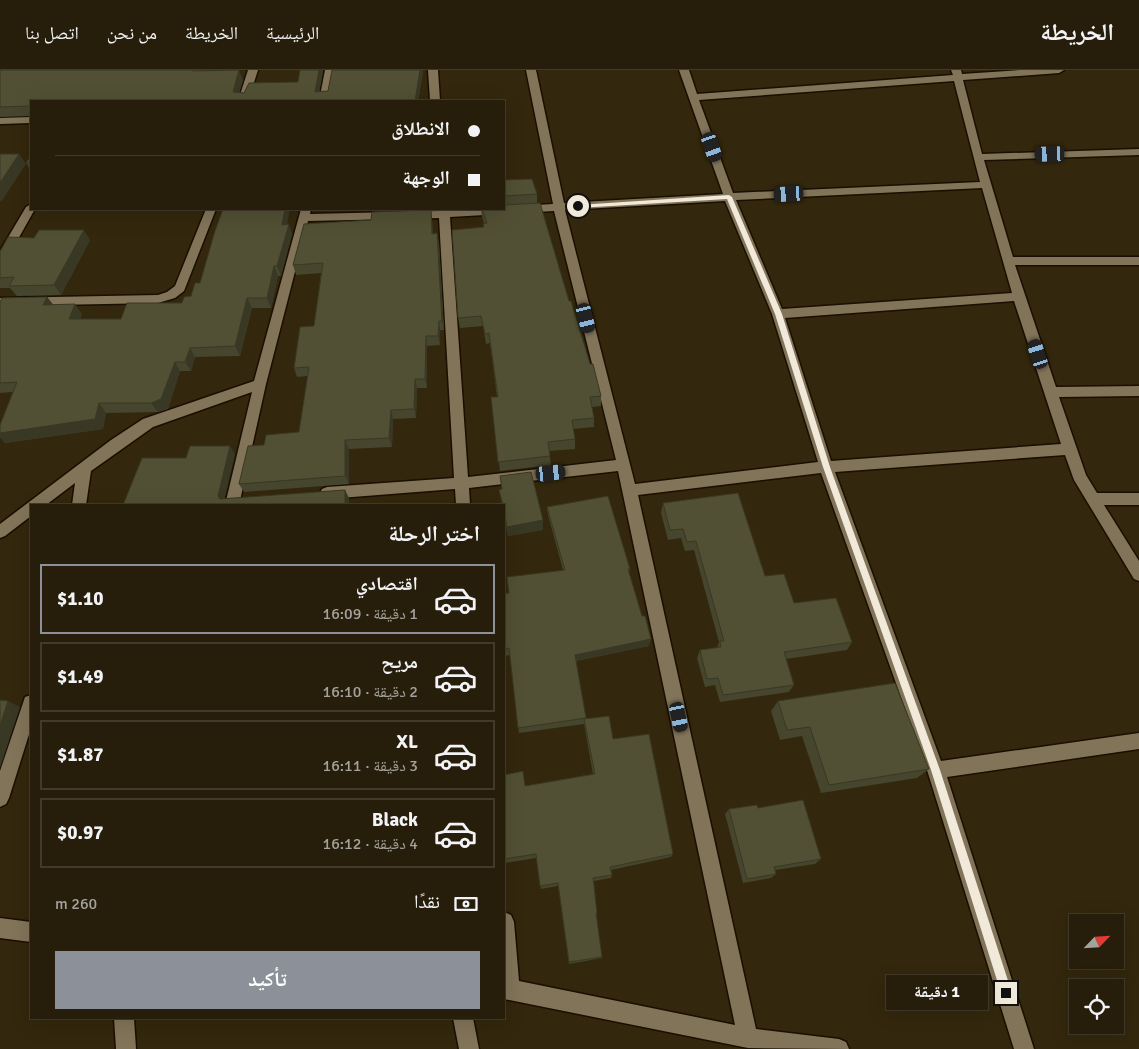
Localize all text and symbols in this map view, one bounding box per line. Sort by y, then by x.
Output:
text: الخريطة [1040,17,1114,47]
text: اتصل بنا [25,22,79,44]
text: من نحن [107,22,157,44]
text: الخريطة [185,22,238,44]
text: الرئيسية [266,22,319,44]
text: الانطلاق [391,117,450,141]
car [700,130,723,164]
car [1034,146,1065,162]
text: الوجهة [402,166,450,190]
car [773,186,804,202]
route start [567,195,589,217]
car [575,302,596,334]
car [1026,337,1049,371]
car [535,464,566,482]
text: اختر الرحلة [388,520,480,547]
text: اقتصادي [356,572,418,596]
icon: car [433,577,478,622]
text: $1.10 [57,587,103,611]
text: 1 دقيقة · 16:09 [323,604,418,624]
text: مريح [381,650,418,674]
icon: car [433,655,478,700]
text: $1.49 [57,665,103,689]
text: 2 دقيقة · 16:10 [323,682,418,702]
car [668,701,689,733]
text: XL [396,730,418,754]
icon: car [433,733,478,778]
text: $1.87 [57,743,103,767]
text: 3 دقيقة · 16:11 [323,756,418,776]
text: Black [372,808,418,832]
icon: car [433,811,478,856]
text: $0.97 [57,821,103,845]
text: 4 دقيقة · 16:12 [323,834,418,854]
text: نقدًا [414,890,440,914]
icon: cash [452,890,480,918]
text: 260 m [55,894,97,914]
north arrow [1069,914,1124,969]
map controls [1069,914,1124,1034]
button: تأكيد [55,951,480,1009]
callout: 1 دقيقة [886,976,988,1010]
button: locate [1069,979,1124,1034]
text: 1 دقيقة [914,982,960,1002]
route end [995,982,1017,1004]

